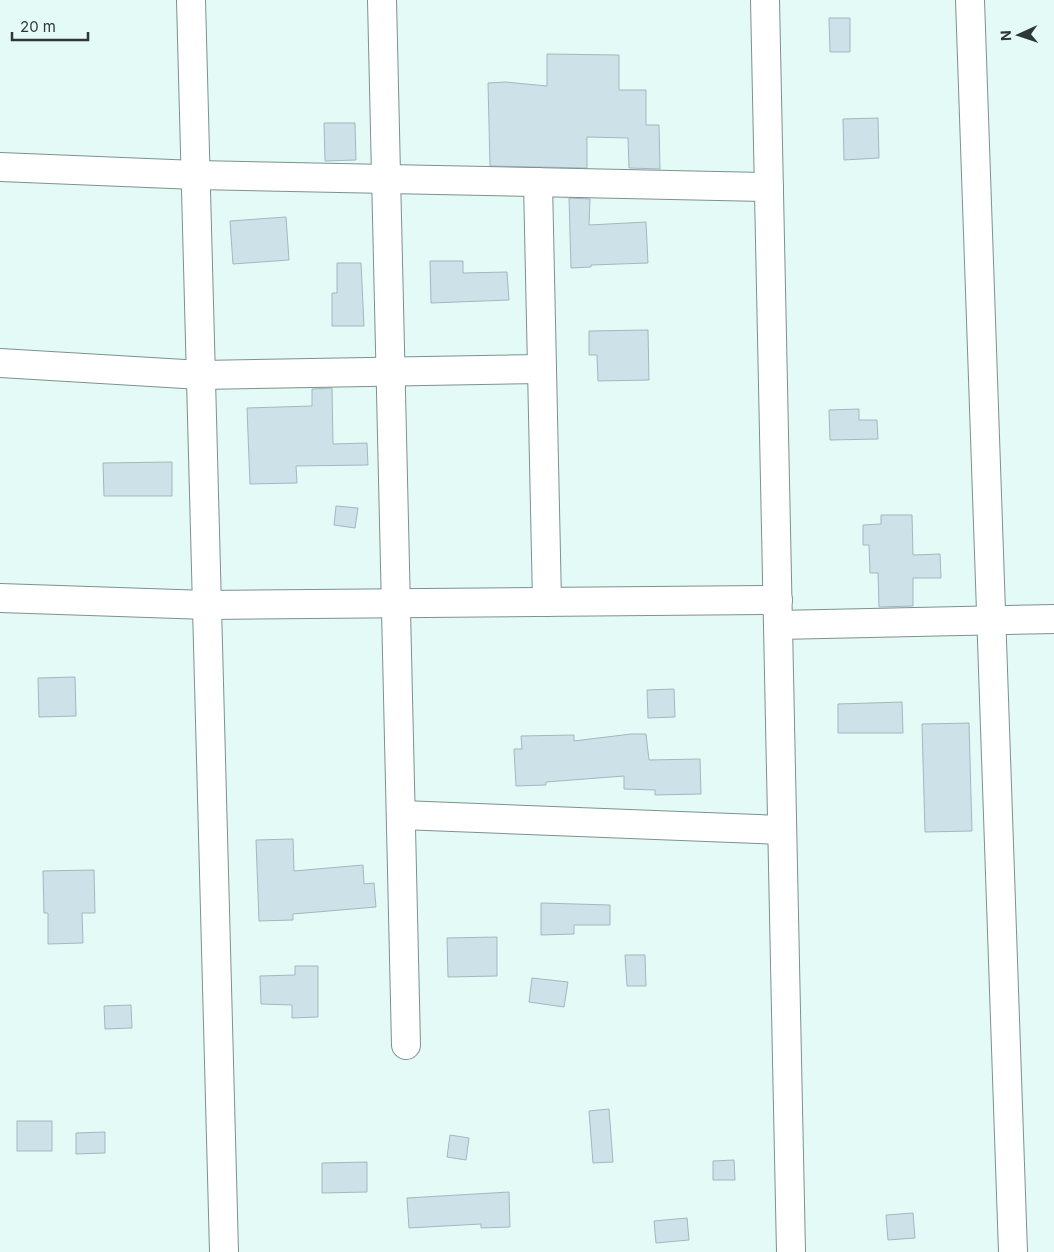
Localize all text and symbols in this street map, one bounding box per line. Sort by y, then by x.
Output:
scale bar [12,10,89,42]
north arrow [994,10,1044,60]
text: 20 m [20,17,56,36]
text: N [997,30,1014,41]

